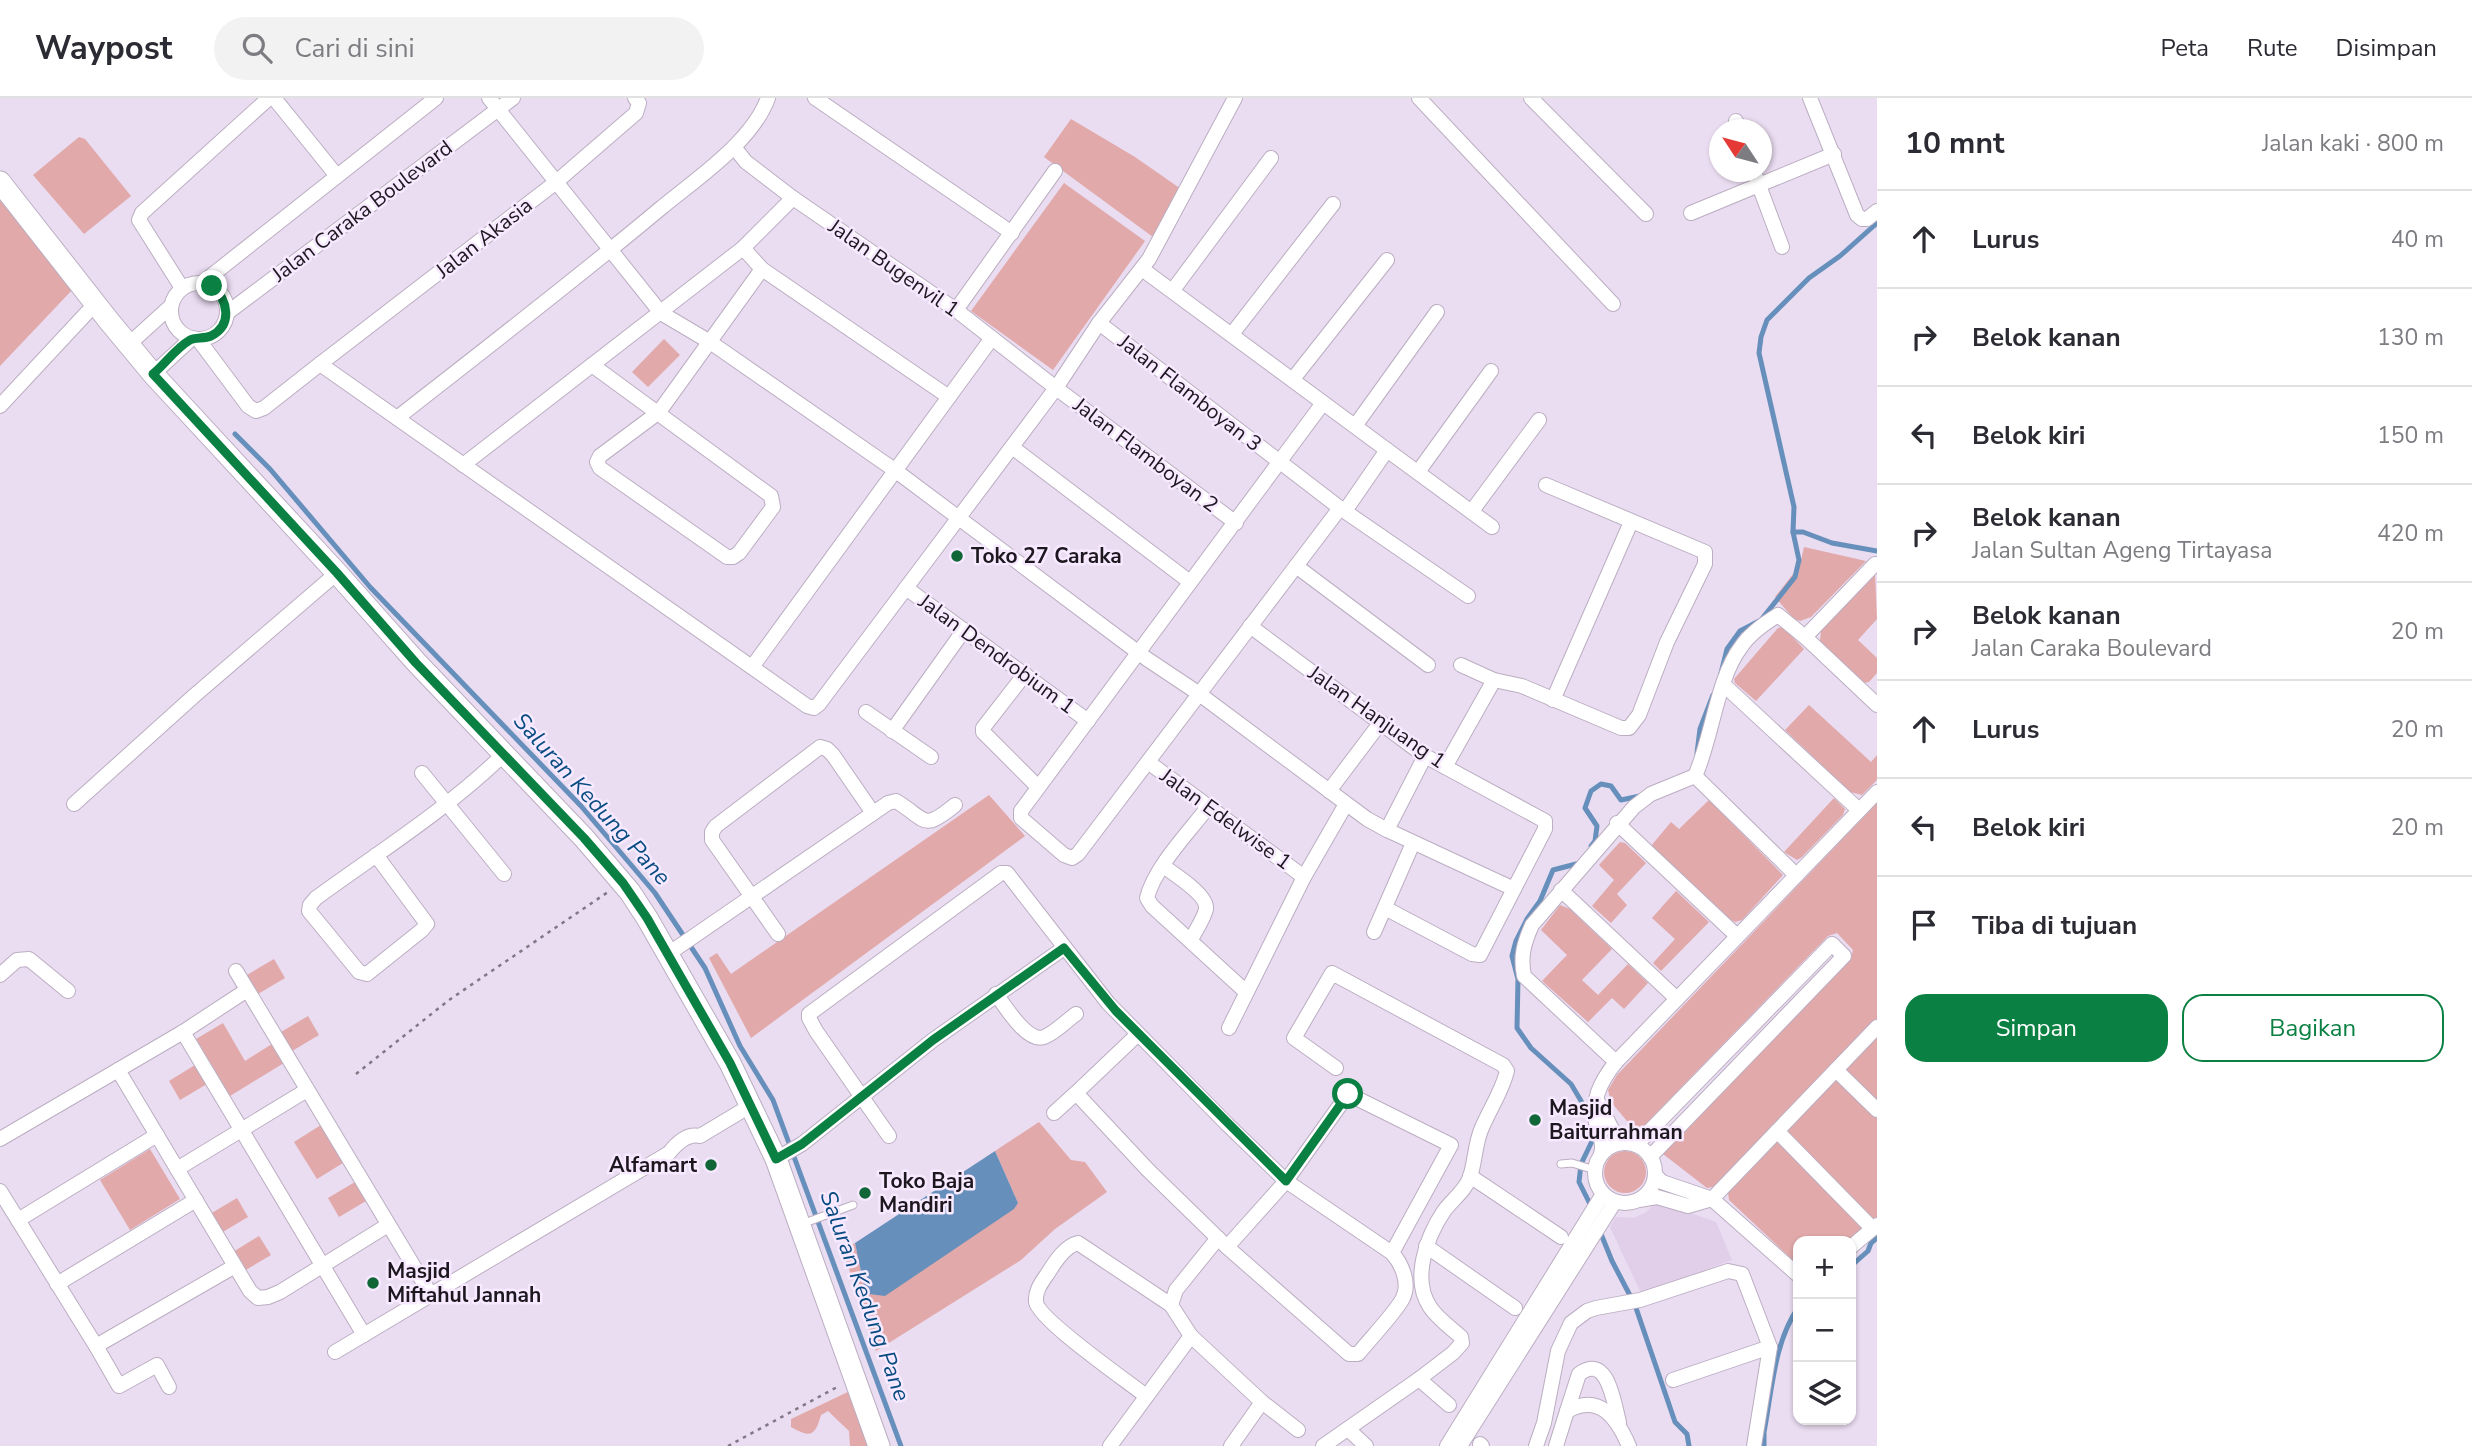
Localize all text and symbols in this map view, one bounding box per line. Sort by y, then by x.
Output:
search box [214,17,704,80]
text: Waypost [35,26,172,71]
icon: search [238,29,276,67]
text: Cari di sini [294,31,415,66]
text: Peta [2160,32,2209,64]
text: Rute [2247,32,2298,64]
text: Disimpan [2336,32,2437,64]
north arrow [1709,119,1772,182]
text: 10 mnt [1905,123,2004,164]
text: Jalan kaki · 800 m [2262,128,2444,159]
street label: Jalan Caraka Boulevard [265,134,458,289]
street label: Jalan Akasia [429,191,538,285]
street label: Jalan Bugenvil 1 [822,212,965,324]
icon: ahead [1905,220,1943,258]
text: Lurus [1972,222,2039,257]
text: 40 m [2391,224,2444,255]
route end [196,270,227,301]
icon: right [1905,318,1943,356]
text: Belok kanan [1972,320,2121,355]
text: 130 m [2377,322,2444,353]
street label: Jalan Flamboyan 3 [1112,328,1268,458]
street label: Jalan Flamboyan 2 [1067,391,1224,519]
icon: left [1905,416,1943,454]
text: Belok kiri [1972,418,2085,453]
text: 150 m [2377,420,2444,451]
text: Belok kanan [1972,500,2121,535]
icon: right [1905,514,1943,552]
text: 420 m [2377,518,2444,549]
text: Jalan Sultan Ageng Tirtayasa [1972,535,2273,566]
place label: Toko 27 Caraka [971,542,1122,570]
marker: Toko 27 Caraka [949,548,965,564]
street label: Jalan Dendrobium 1 [912,587,1081,720]
text: Belok kanan [1972,598,2121,633]
icon: right [1905,612,1943,650]
text: 20 m [2391,616,2444,647]
text: Jalan Caraka Boulevard [1972,633,2212,664]
street label: Jalan Hanjuang 1 [1302,659,1451,775]
water label: Saluran Kedung Pane [506,706,678,892]
icon: ahead [1905,710,1943,748]
text: Lurus [1972,712,2039,747]
text: 20 m [2391,714,2444,745]
street label: Jalan Edelwise 1 [1154,761,1297,876]
icon: left [1905,808,1943,846]
text: Belok kiri [1972,810,2085,845]
text: 20 m [2391,812,2444,843]
icon: arrive [1905,906,1943,944]
text: Tiba di tujuan [1972,908,2137,943]
button: Simpan [1905,994,2168,1062]
button: Bagikan [2182,994,2444,1062]
route start [1332,1078,1363,1109]
place label: Masjid Baiturrahman [1549,1094,1683,1146]
marker: Masjid Baiturrahman [1527,1112,1543,1128]
place label: Alfamart [609,1151,698,1179]
marker: Alfamart [703,1157,719,1173]
place label: Toko Baja Mandiri [879,1167,974,1219]
marker: Toko Baja Mandiri [857,1185,873,1201]
water label: Saluran Kedung Pane [812,1186,918,1406]
map controls [1793,1236,1856,1425]
button: + [1793,1236,1856,1299]
place label: Masjid Miftahul Jannah [387,1257,541,1309]
marker: Masjid Miftahul Jannah [365,1275,381,1291]
button: − [1793,1299,1856,1362]
button: layers [1793,1362,1856,1425]

